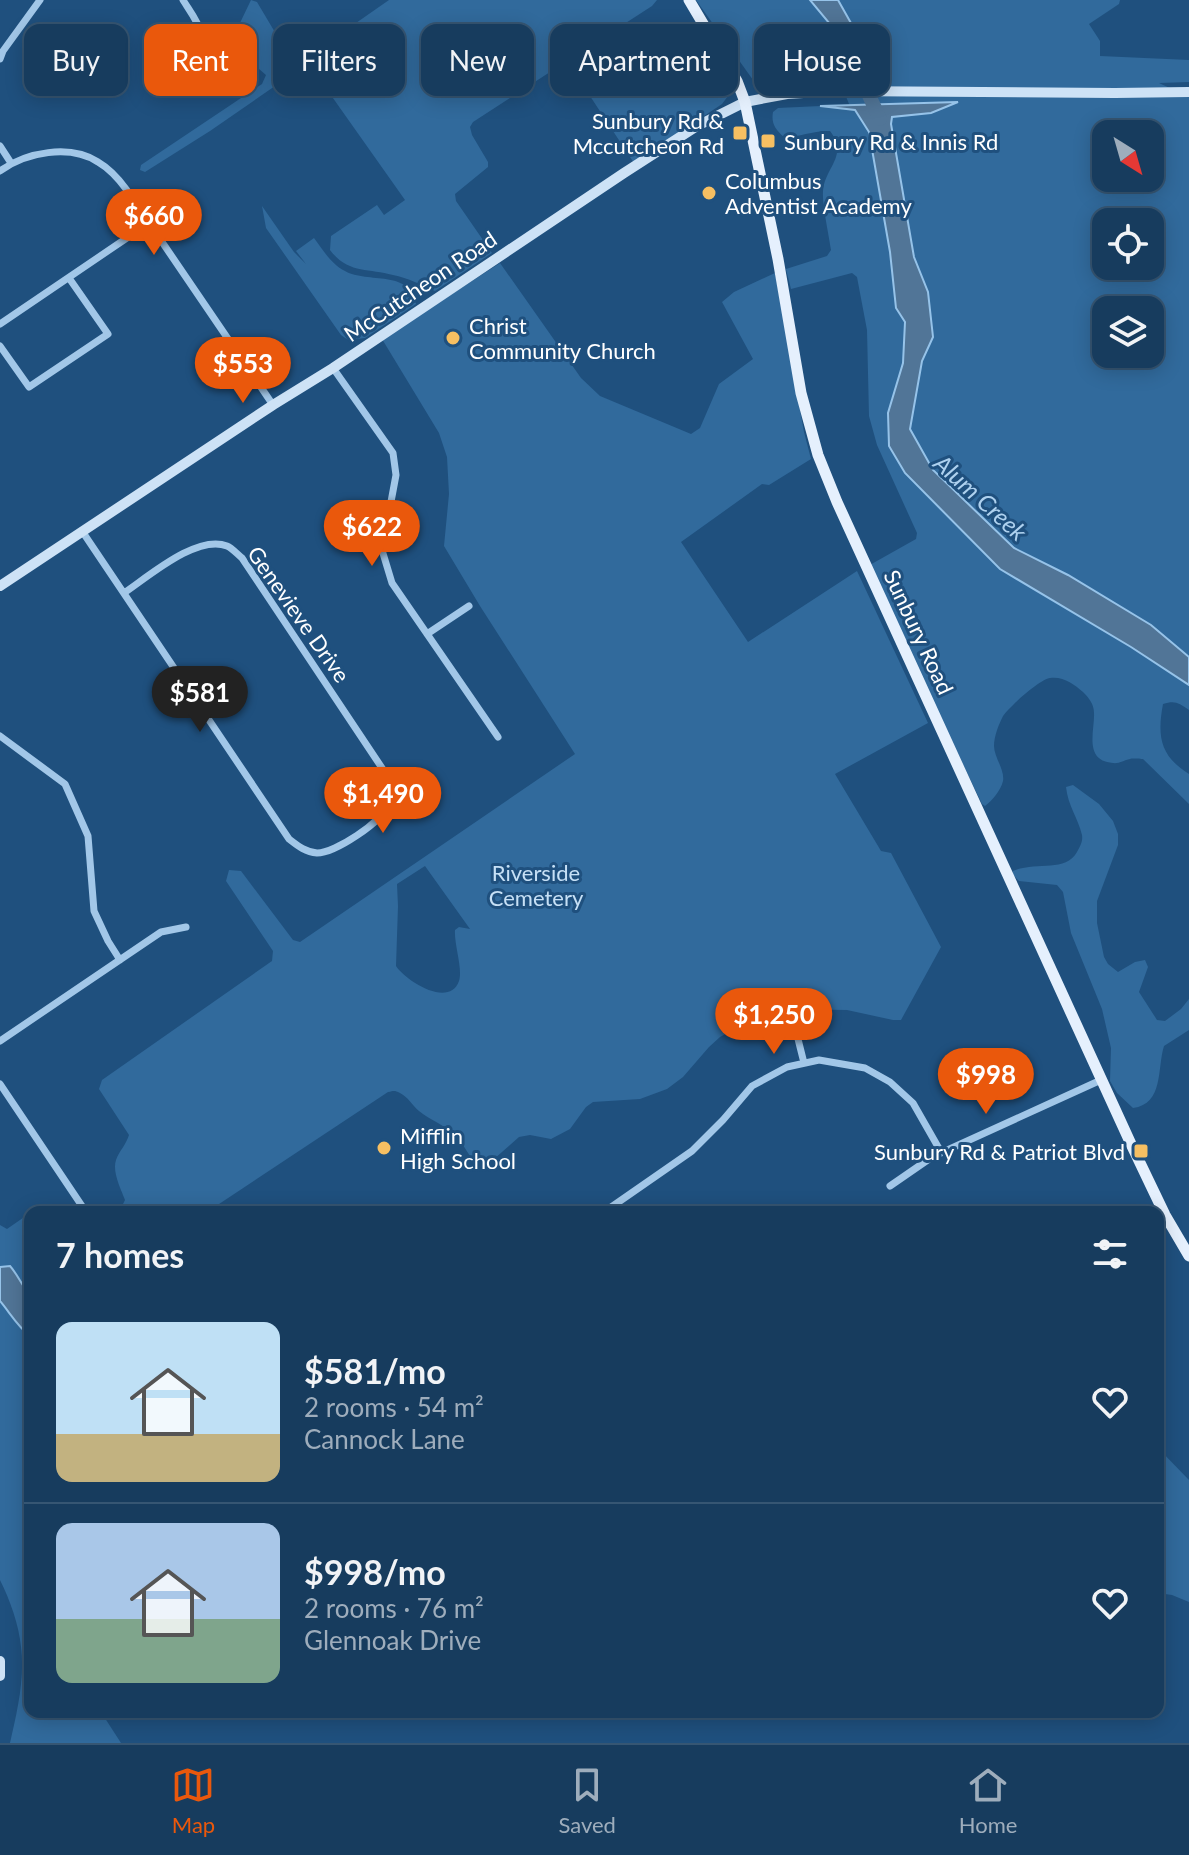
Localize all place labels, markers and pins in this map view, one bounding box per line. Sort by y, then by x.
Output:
place label: Sunbury Rd & Mccutcheon Rd [573,107,724,159]
marker: Sunbury Rd & Mccutcheon Rd [731,124,749,142]
place label: Sunbury Rd & Innis Rd [784,128,998,155]
marker: Sunbury Rd & Innis Rd [759,132,777,150]
place label: Columbus Adventist Academy [725,167,912,219]
marker: Columbus Adventist Academy [700,184,718,202]
pin: $660 [107,189,201,257]
place label: Christ Community Church [469,312,656,364]
marker: Christ Community Church [444,329,462,347]
pin: $553 [196,337,290,405]
pin: $622 [325,500,419,568]
pin: $581 [153,666,247,734]
pin: $1,490 [318,767,448,835]
pin: $1,250 [709,988,839,1056]
pin: $998 [939,1048,1033,1116]
place label: Mifflin High School [400,1122,516,1174]
place label: Sunbury Rd & Patriot Blvd [874,1138,1125,1165]
marker: Mifflin High School [375,1139,393,1157]
marker: Sunbury Rd & Patriot Blvd [1132,1142,1150,1160]

